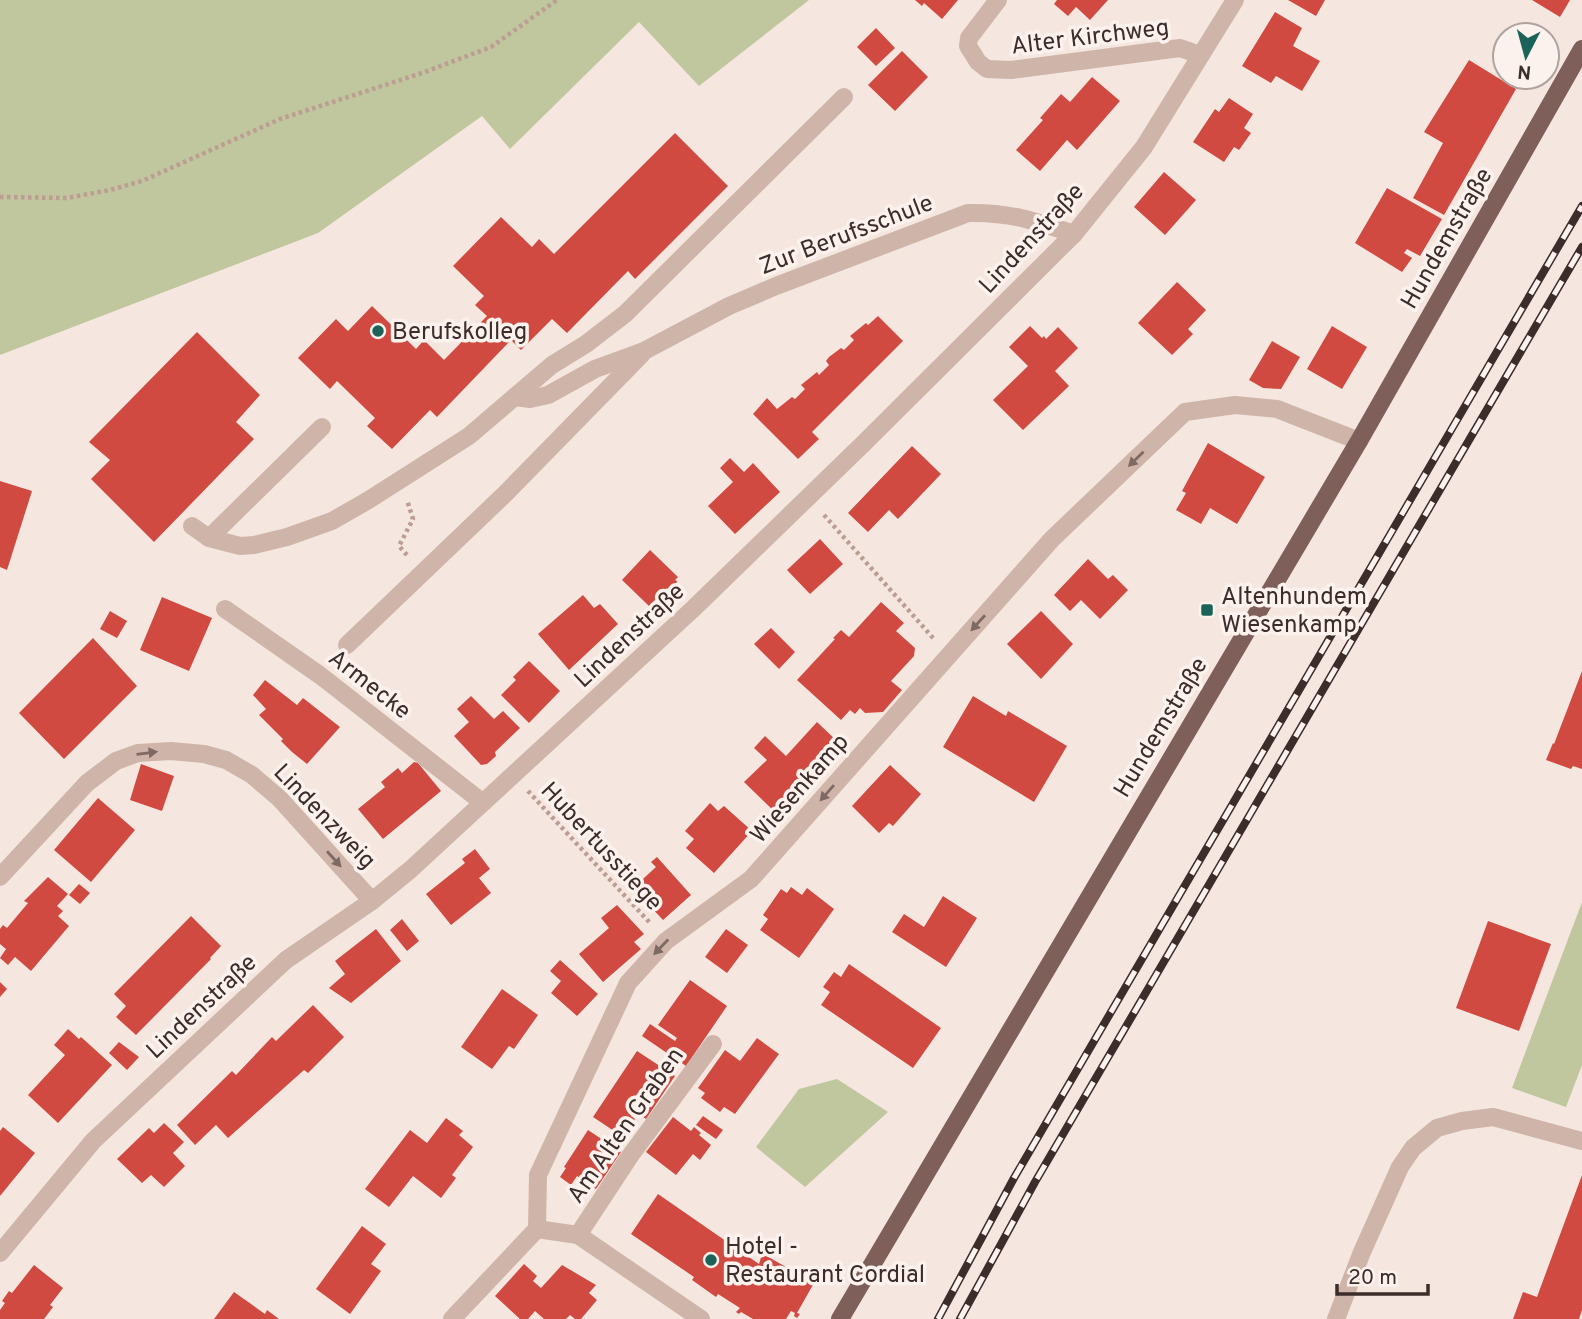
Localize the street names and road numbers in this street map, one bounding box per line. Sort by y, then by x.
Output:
street label: Alter Kirchweg [1009,13,1171,63]
street label: Hundemstraße [1395,163,1500,315]
street label: Lindenstraße [974,178,1091,301]
street label: Zur Berufsschule [756,189,938,283]
street label: Lindenstraße [569,578,692,695]
street label: Armecke [322,644,416,727]
street label: Hundemstraße [1108,653,1215,804]
street label: Wiesenkamp [745,728,856,850]
street label: Lindenzweig [266,758,381,876]
street label: Hubertusstiege [533,777,668,918]
street label: Lindenstraße [141,949,264,1066]
street label: Am Alten Graben [562,1042,692,1210]

